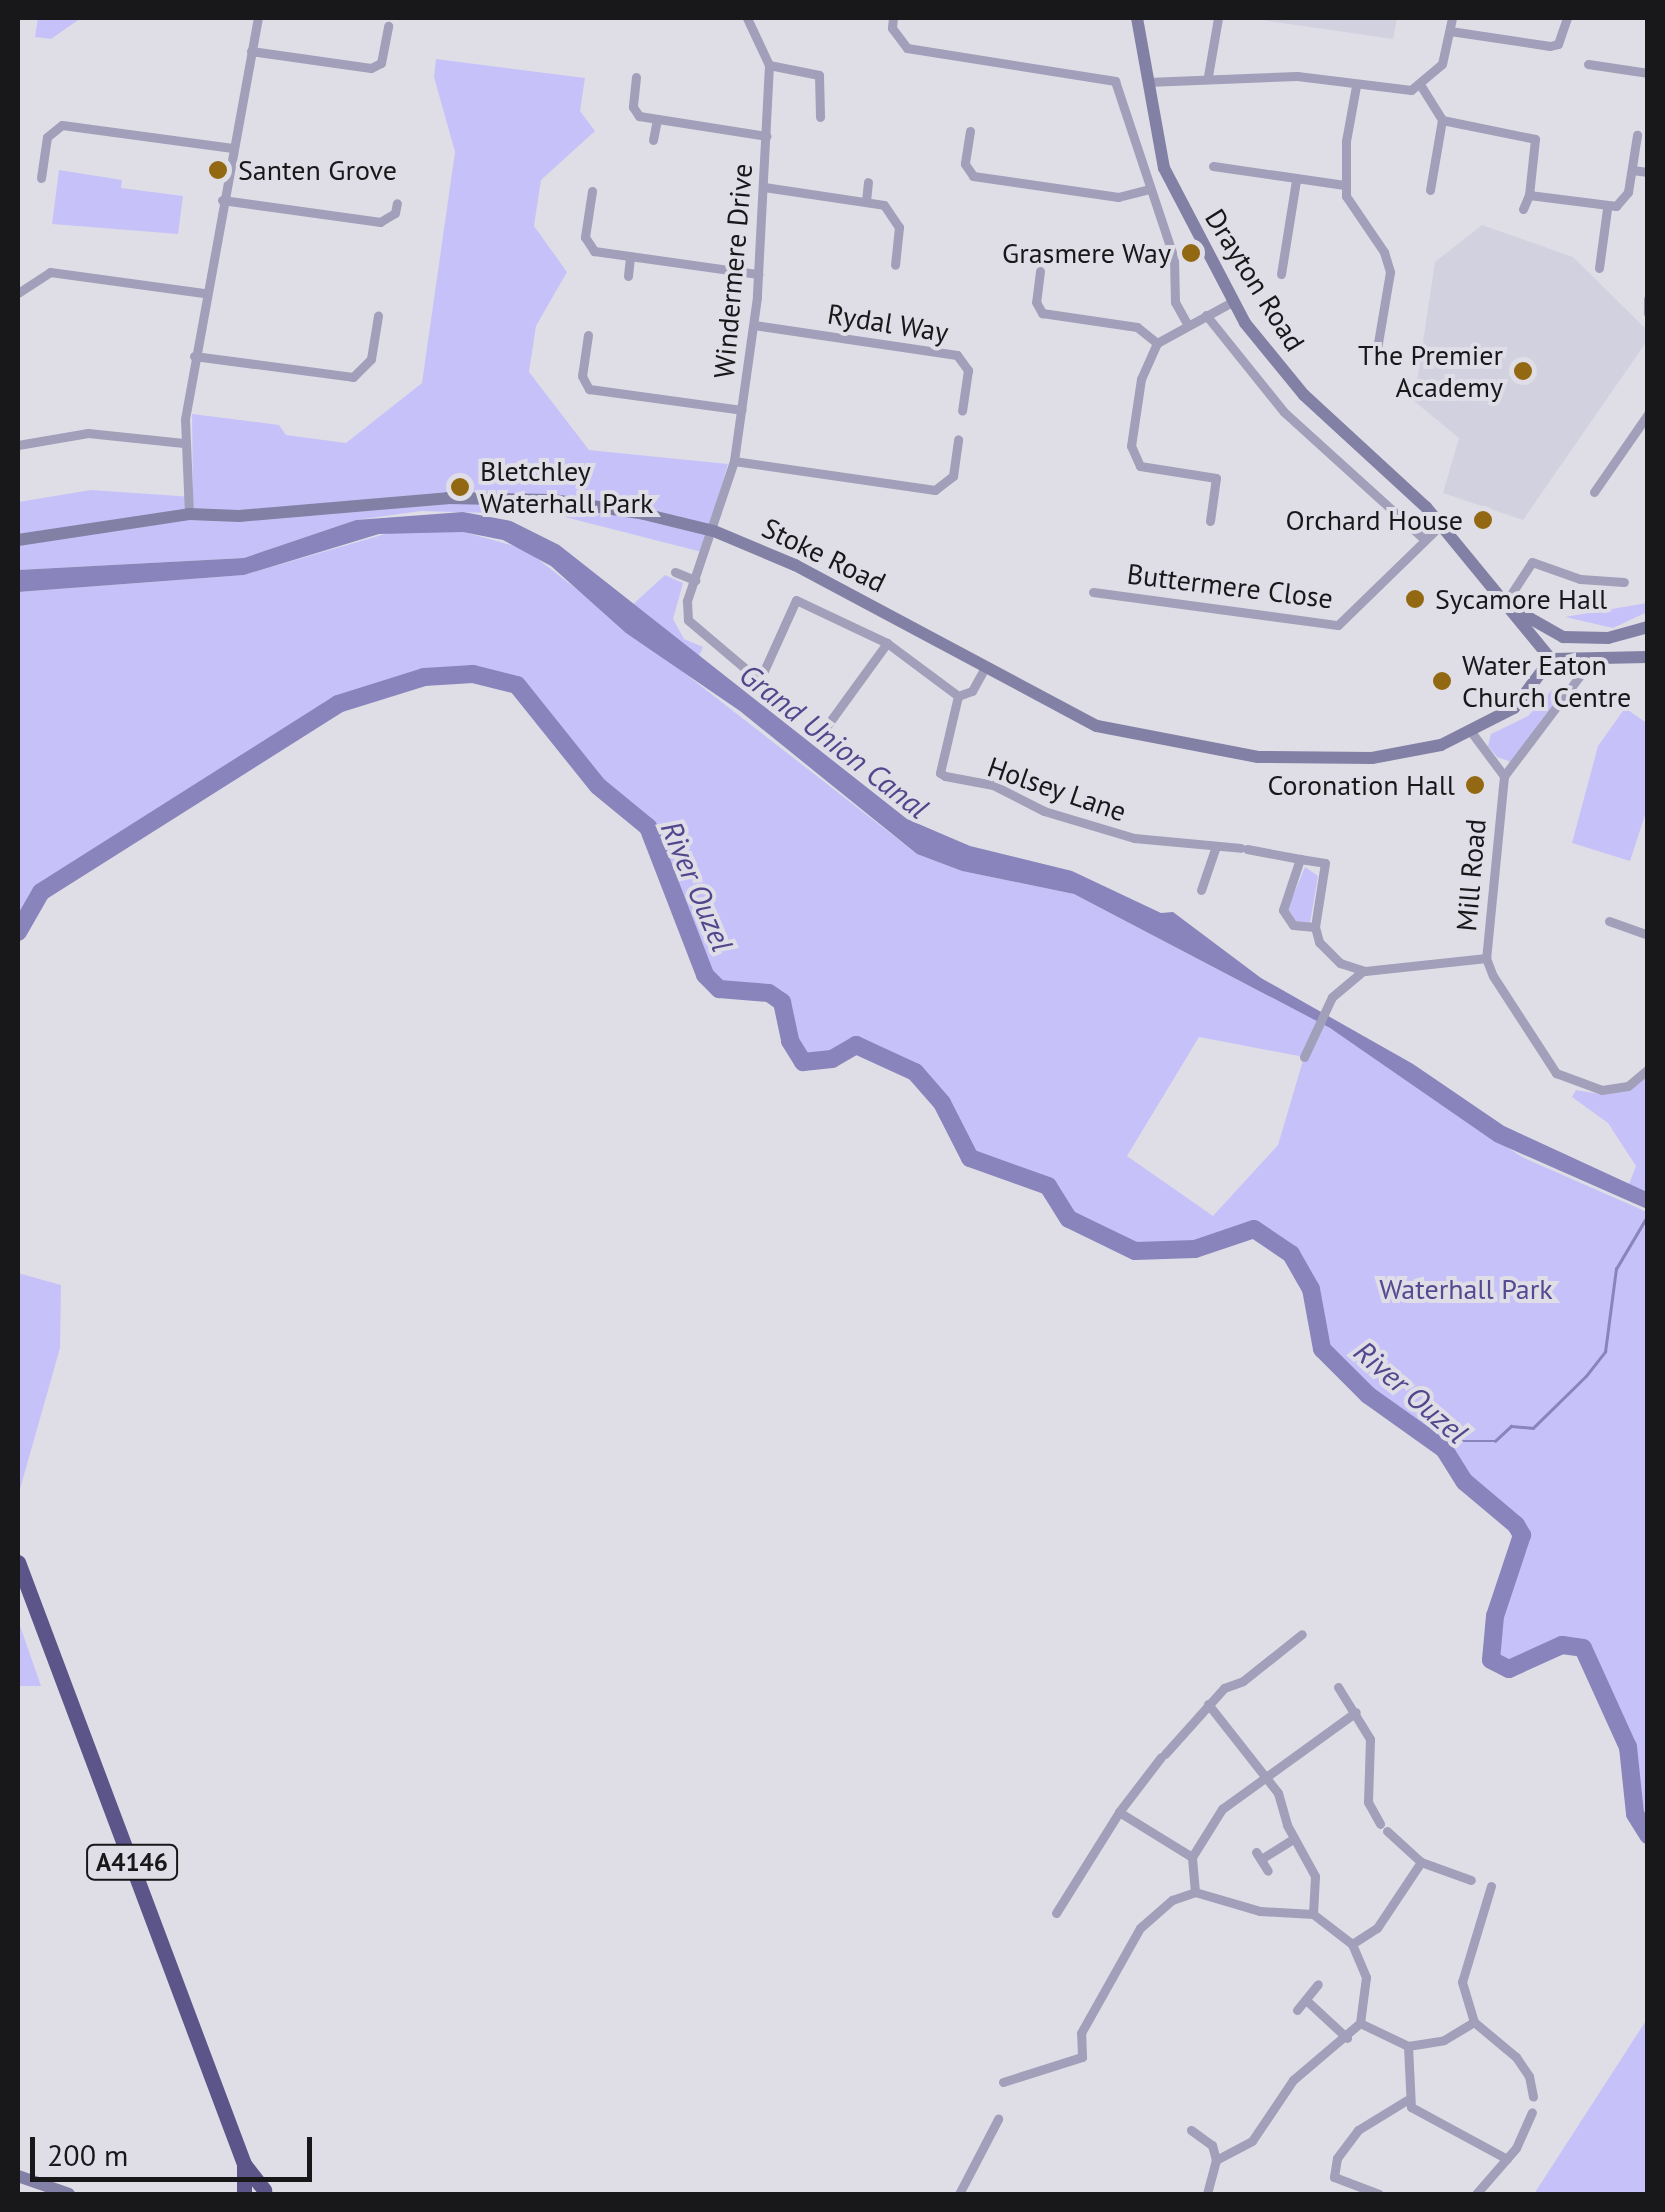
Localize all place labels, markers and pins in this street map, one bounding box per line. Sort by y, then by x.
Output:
place label: Santen Grove [238,153,397,187]
marker: Santen Grove [207,159,229,181]
place label: Grasmere Way [1002,236,1171,270]
marker: Grasmere Way [1180,242,1202,264]
place label: The Premier Academy [1358,338,1503,404]
marker: The Premier Academy [1512,360,1534,382]
place label: Bletchley Waterhall Park [480,454,653,520]
marker: Bletchley Waterhall Park [449,476,471,498]
place label: Orchard House [1286,503,1463,537]
marker: Orchard House [1472,509,1494,531]
place label: Sycamore Hall [1435,582,1607,616]
marker: Sycamore Hall [1404,588,1426,610]
place label: Water Eaton Church Centre [1462,648,1631,714]
marker: Water Eaton Church Centre [1431,670,1453,692]
place label: Coronation Hall [1267,768,1455,802]
marker: Coronation Hall [1464,774,1486,796]

